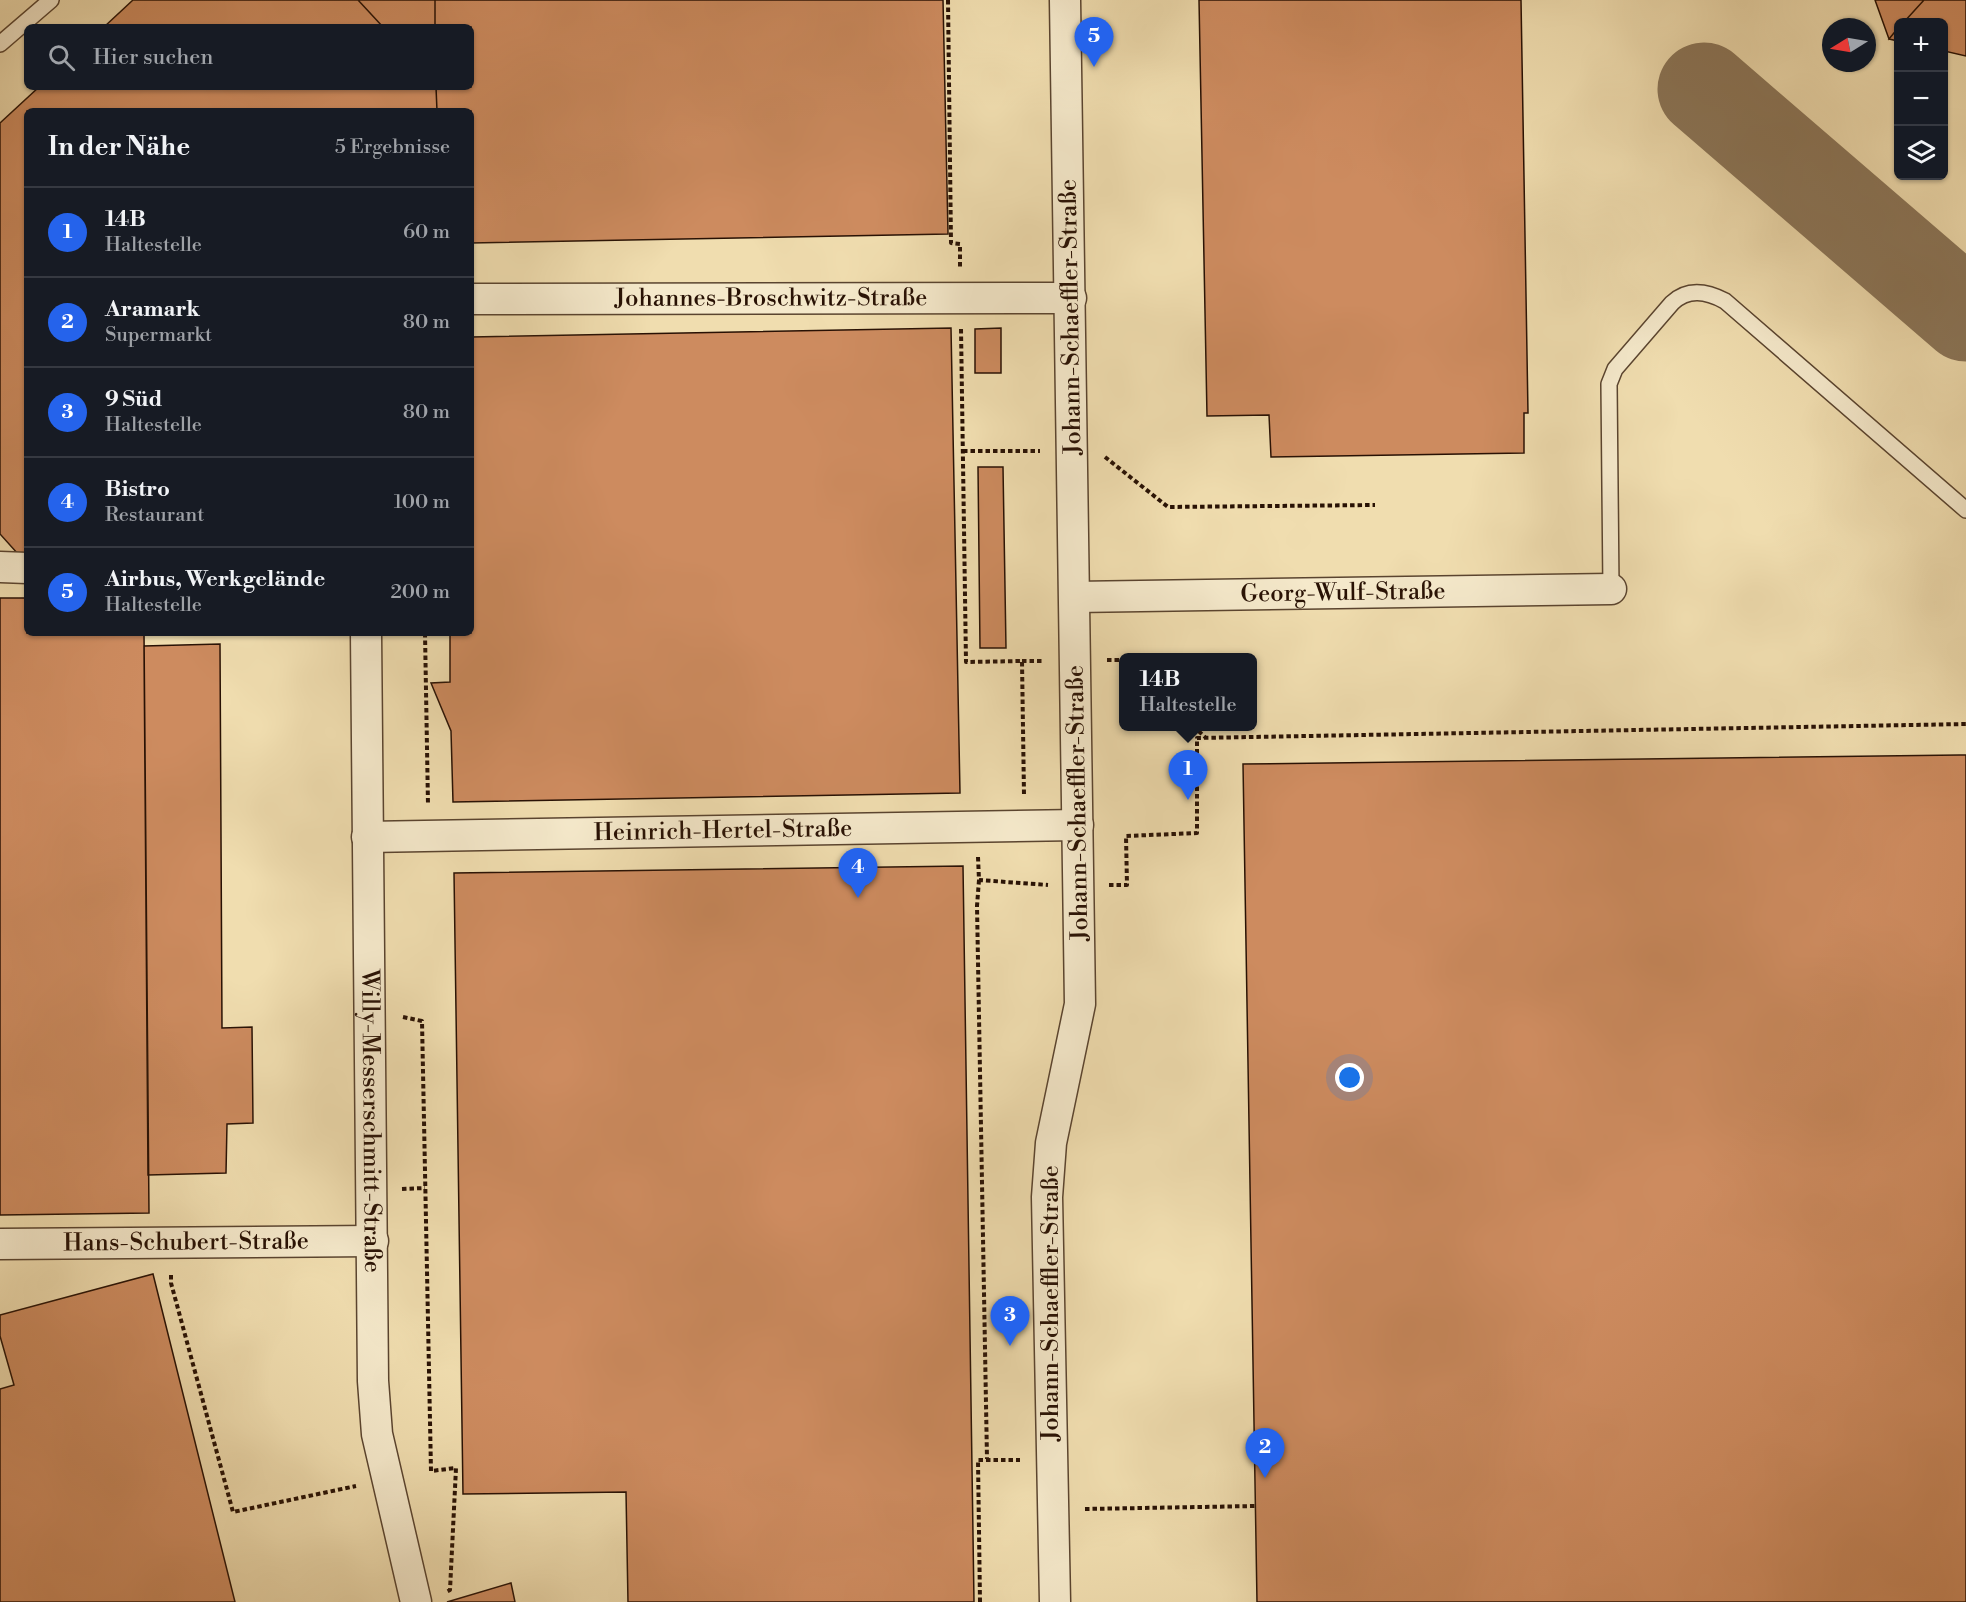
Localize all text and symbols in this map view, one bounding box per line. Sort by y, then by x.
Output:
pin: 5 [1074,17,1114,67]
north arrow [1822,18,1876,72]
map controls [1894,18,1948,180]
button: + [1894,18,1948,72]
search box [24,24,474,90]
icon: search [45,41,78,74]
text: Hier suchen [93,44,213,71]
button: − [1894,72,1948,126]
button: layers [1894,126,1948,180]
text: In der Nähe [48,131,190,163]
text: 5 Ergebnisse [335,135,450,160]
street label: Johann-Schaeffler-Straße [1054,179,1088,456]
text: 14B [105,206,146,233]
text: 1 [63,220,72,245]
text: 60 m [403,220,450,245]
text: Haltestelle [105,233,202,258]
street label: Johannes-Broschwitz-Straße [614,283,927,314]
text: Aramark [105,296,200,323]
text: 2 [61,310,74,335]
text: 80 m [403,310,450,335]
text: Supermarkt [105,323,212,348]
text: 9 Süd [105,386,162,413]
text: 3 [61,400,74,425]
text: 80 m [403,400,450,425]
text: Haltestelle [105,413,202,438]
text: Bistro [105,476,170,503]
text: 4 [61,490,74,515]
text: 100 m [394,490,450,515]
text: Restaurant [105,503,204,528]
text: Airbus, Werkgelände [105,566,325,593]
street label: Georg-Wulf-Straße [1240,576,1446,610]
text: 5 [61,580,74,605]
text: 200 m [390,580,450,605]
text: Haltestelle [105,593,202,618]
popup [1119,653,1257,731]
street label: Johann-Schaeffler-Straße [1061,665,1095,942]
text: 14B [1140,666,1180,693]
text: Haltestelle [1140,693,1236,718]
pin: 1 [1168,750,1208,800]
street label: Heinrich-Hertel-Straße [593,814,852,848]
pin: 4 [838,848,878,898]
street label: Willy-Messerschmitt-Straße [354,968,387,1273]
your location [1335,1063,1364,1092]
street label: Johann-Schaeffler-Straße [1036,1165,1066,1442]
street label: Hans-Schubert-Straße [63,1227,309,1258]
pin: 3 [990,1296,1030,1346]
pin: 2 [1246,1428,1284,1478]

